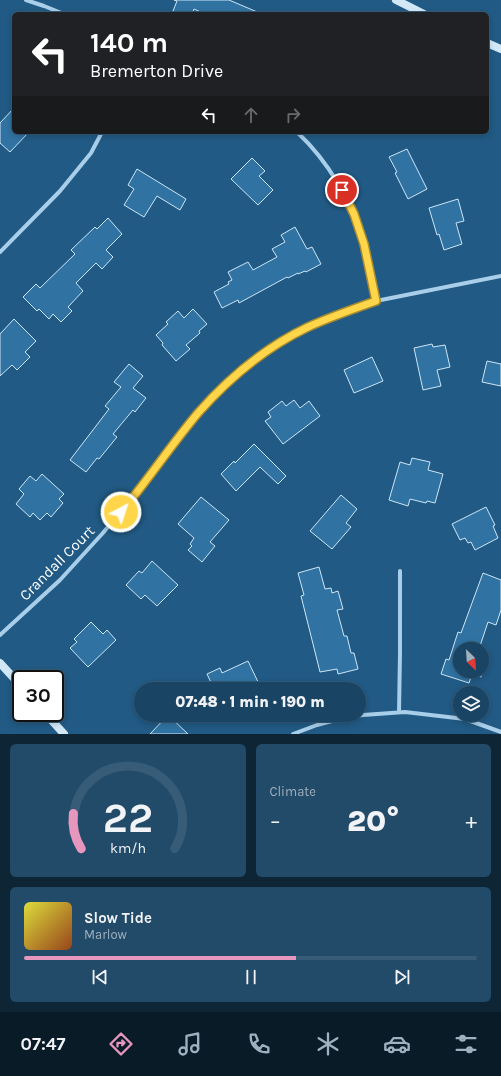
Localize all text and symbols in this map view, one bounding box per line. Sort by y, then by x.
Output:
text: 140 m [90,26,168,59]
icon: left [24,28,76,80]
text: Bremerton Drive [90,60,223,82]
icon: left [198,104,220,126]
icon: ahead [240,104,262,126]
icon: right [282,104,304,126]
pin [325,173,359,207]
icon: arrive [331,179,353,201]
position arrow [100,491,142,533]
street label: Crandall Court [16,522,98,604]
north arrow [453,642,489,678]
map controls [453,642,489,722]
speed limit sign: 30 [12,670,64,722]
button: layers [453,686,489,722]
text: 07:48 · 1 min · 190 m [175,693,325,711]
text: Climate [270,784,316,799]
text: 22 [103,793,153,841]
text: 20° [347,803,399,839]
text: − [270,808,281,834]
text: + [465,808,477,834]
text: km/h [110,839,146,856]
text: Slow Tide [84,909,152,927]
text: Marlow [84,927,127,942]
icon: previous [89,966,111,988]
icon: pause [240,966,262,988]
icon: next [391,966,413,988]
icon: directions [107,1030,135,1058]
icon: music [176,1030,204,1058]
icon: phone [245,1030,273,1058]
icon: climate [314,1030,342,1058]
icon: car [383,1030,411,1058]
icon: filters [452,1030,480,1058]
text: 07:47 [21,1033,65,1055]

